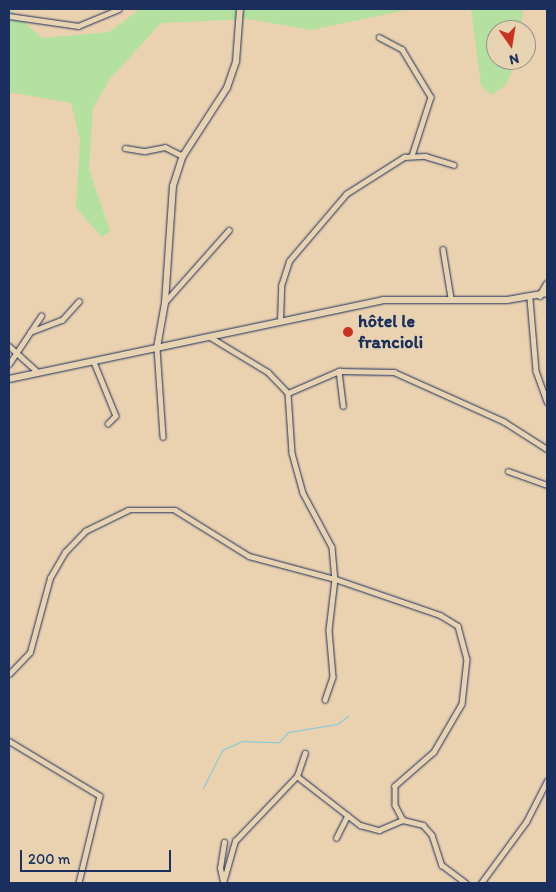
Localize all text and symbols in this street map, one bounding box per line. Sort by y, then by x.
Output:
north arrow [486,20,536,70]
text: N [508,50,521,68]
place label: hôtel le francioli [358,311,423,354]
marker: hôtel le francioli [342,326,354,338]
scale bar [22,840,174,872]
text: 200 m [28,850,70,868]

